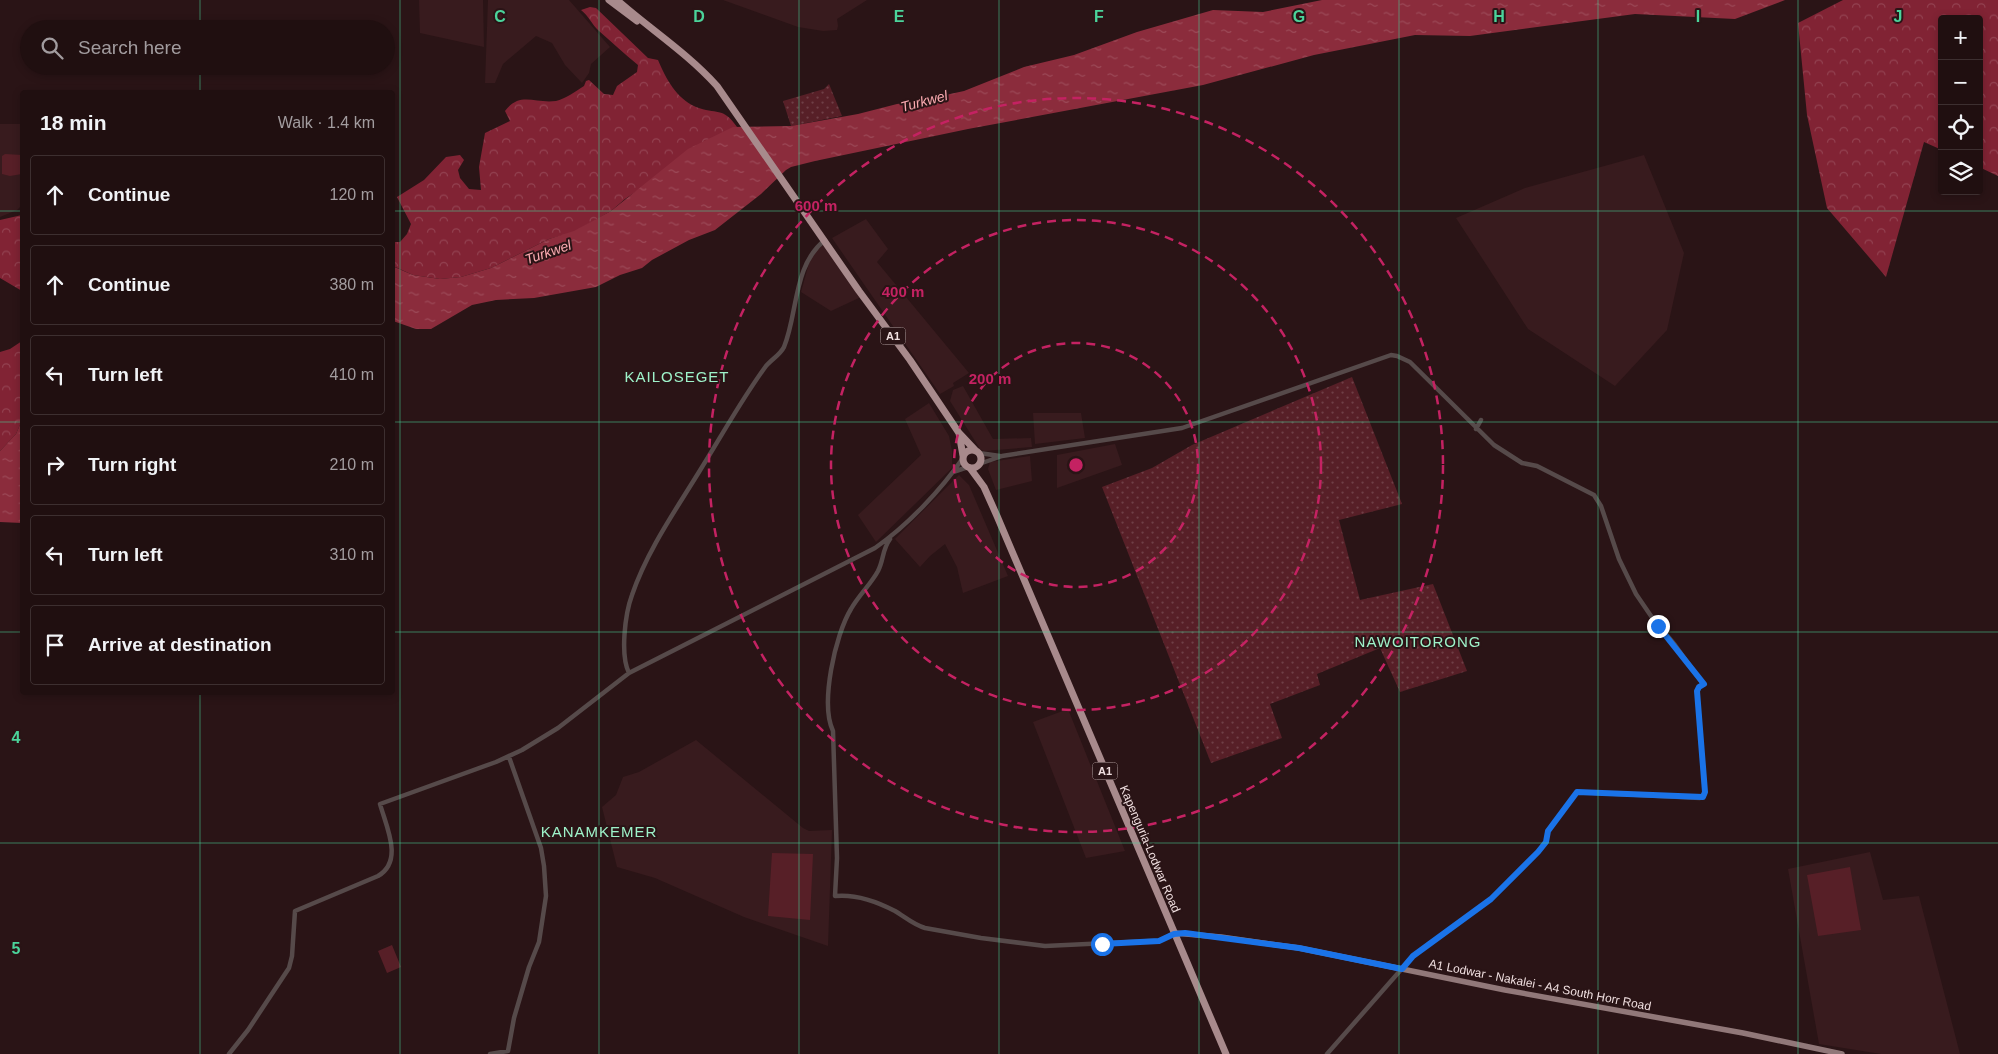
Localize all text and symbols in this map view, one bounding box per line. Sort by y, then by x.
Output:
text: C [494,8,506,25]
text: D [693,8,705,25]
text: E [894,8,905,25]
text: F [1094,8,1104,25]
text: G [1293,8,1305,25]
text: H [1493,8,1505,25]
text: I [1696,8,1700,25]
text: J [1894,8,1902,25]
map controls [1938,15,1983,195]
button: + [1938,15,1983,60]
search box [20,20,395,75]
icon: search [38,34,66,62]
text: Search here [78,37,182,58]
button: − [1938,60,1983,105]
water label: Turkwel [899,87,950,115]
button: locate [1938,105,1983,150]
text: 18 min [40,111,107,134]
text: Walk · 1.4 km [278,114,375,131]
button: layers [1938,150,1983,195]
icon: ahead [41,181,69,209]
text: Continue [88,184,170,205]
text: 120 m [330,186,374,203]
text: 600 m [795,197,837,214]
water label: Turkwel [523,236,574,267]
icon: ahead [41,271,69,299]
text: Continue [88,274,170,295]
text: 380 m [330,276,374,293]
text: 400 m [882,283,924,300]
road number: A1 [880,328,906,344]
icon: left [41,361,69,389]
text: Turn left [88,364,163,385]
text: 410 m [330,366,374,383]
district label: KAILOSEGET [624,368,730,385]
text: 200 m [969,370,1011,387]
icon: right [41,451,69,479]
text: Turn right [88,454,176,475]
text: 210 m [330,456,374,473]
centre of rings [1067,456,1085,474]
icon: left [41,541,69,569]
text: Turn left [88,544,163,565]
text: 310 m [330,546,374,563]
route end [1647,615,1670,638]
icon: arrive [41,631,69,659]
district label: NAWOITORONG [1355,633,1481,650]
text: Arrive at destination [88,634,272,655]
text: 4 [12,729,21,746]
road number: A1 [1092,762,1118,779]
street label: Kapenguria-Lodwar Road [1117,783,1183,915]
district label: KANAMKEMER [541,823,657,840]
route start [1091,933,1114,956]
text: 5 [12,940,21,957]
street label: A1 Lodwar - Nakalei - A4 South Horr Road [1428,957,1652,1013]

